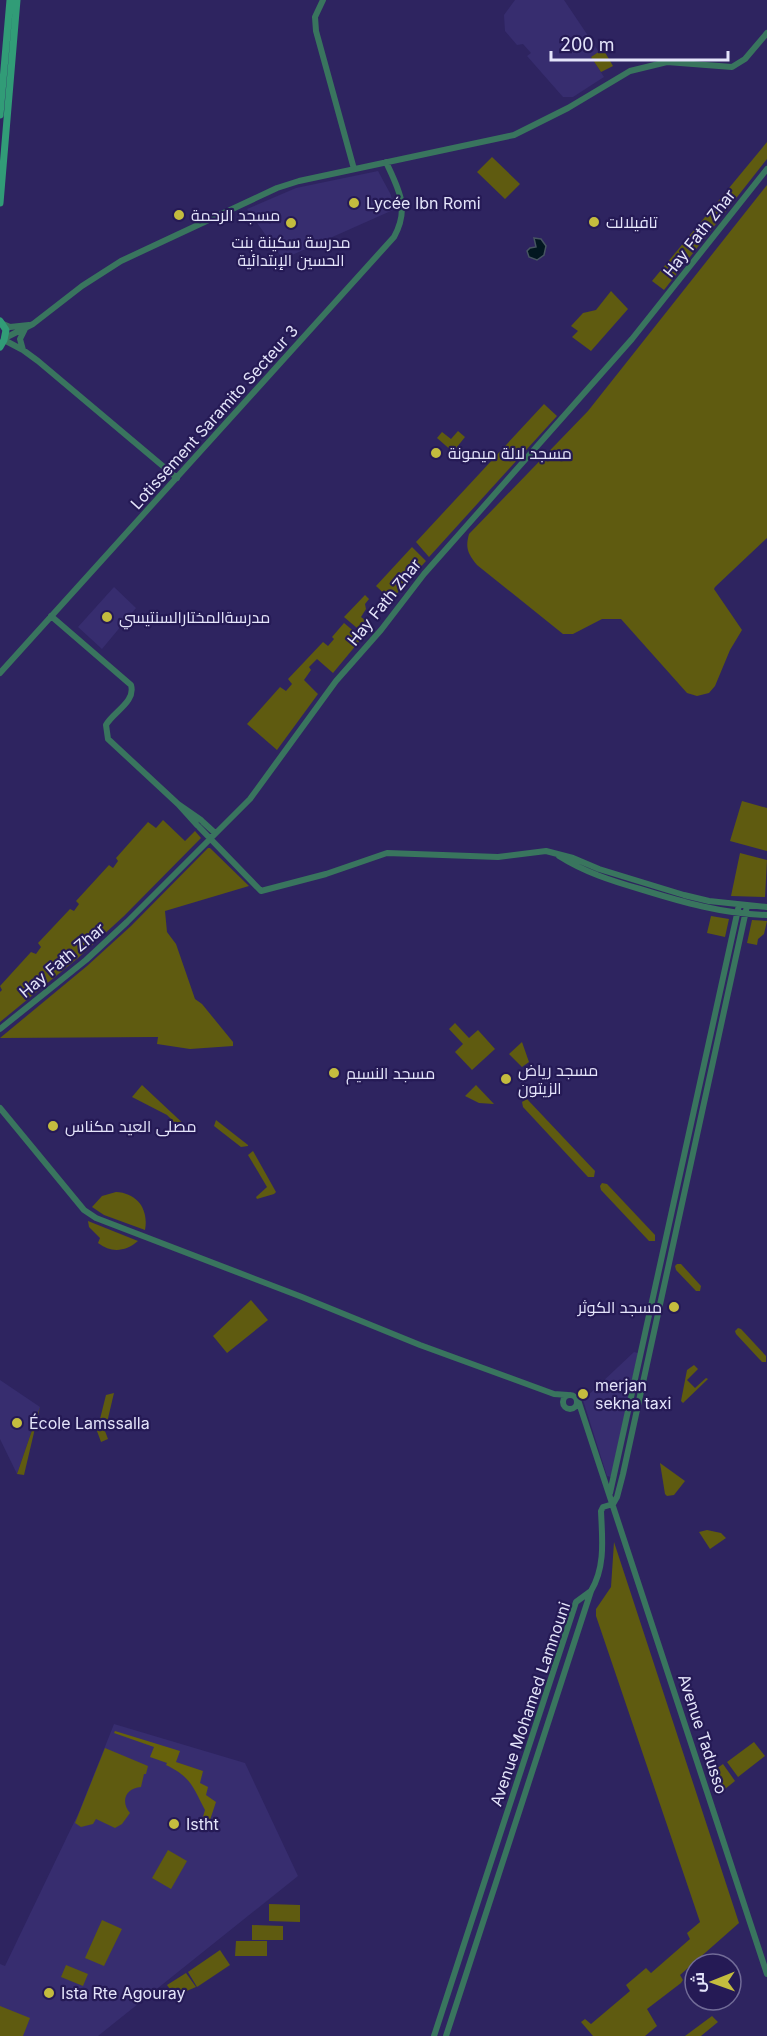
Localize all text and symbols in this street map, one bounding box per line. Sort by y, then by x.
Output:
scale bar [551,24,728,62]
text: 200 m [560,34,615,55]
street label: Hay Fath Zhar [659,185,739,281]
place label: Lycée Ibn Romi [366,193,481,213]
marker: Lycée Ibn Romi [347,196,361,210]
place label: مسجد الرحمة [191,205,280,225]
marker: مسجد الرحمة [172,208,186,222]
place label: تافيلالت [606,212,658,232]
marker: تافيلالت [587,215,601,229]
marker: مدرسة سكينة بنت الحسين الإبتدائية [284,216,298,230]
place label: مدرسة سكينة بنت الحسين الإبتدائية [232,232,350,271]
street label: Lotissement Saramito Secteur 3 [126,321,302,513]
place label: مسجد لالة ميمونة [448,443,572,463]
marker: مسجد لالة ميمونة [429,446,443,460]
street label: Hay Fath Zhar [343,555,425,649]
place label: مدرسةالمختارالسنتيسي [119,607,270,630]
marker: مدرسةالمختارالسنتيسي [100,610,114,624]
street label: Hay Fath Zhar [15,918,109,1002]
place label: مسجد رياض الزيتون [518,1060,598,1099]
place label: مسجد النسيم [346,1063,435,1085]
marker: مسجد النسيم [327,1066,341,1080]
marker: مسجد رياض الزيتون [499,1072,513,1086]
place label: مصلى العيد مكناس [65,1116,197,1137]
marker: مصلى العيد مكناس [46,1119,60,1133]
place label: مسجد الكوثر [577,1297,662,1317]
marker: مسجد الكوثر [667,1300,681,1314]
place label: merjan sekna taxi [595,1375,671,1413]
marker: merjan sekna taxi [576,1387,590,1401]
place label: École Lamssalla [29,1413,150,1433]
marker: École Lamssalla [10,1416,24,1430]
street label: Avenue Mohamed Lamnouni [486,1599,574,1809]
street label: Avenue Tadusso [674,1672,732,1796]
place label: Istht [186,1814,219,1834]
marker: Istht [167,1817,181,1831]
north arrow [683,1952,743,2012]
text: ش [688,1972,708,1993]
place label: Ista Rte Agouray [61,1983,185,2003]
marker: Ista Rte Agouray [42,1986,56,2000]

